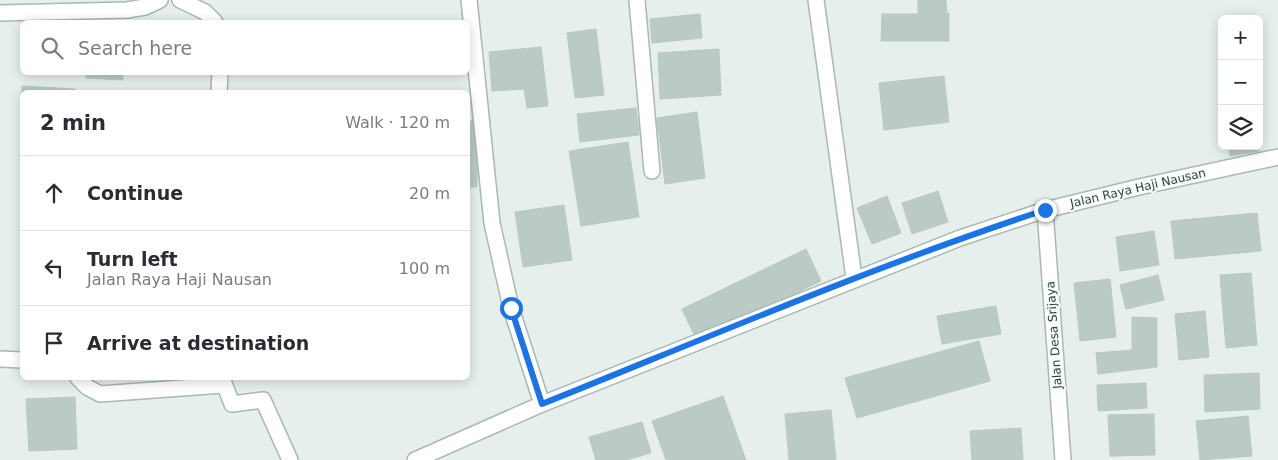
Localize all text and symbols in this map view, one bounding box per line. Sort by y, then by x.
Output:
map controls [1218,15,1263,150]
button: + [1218,15,1263,60]
search box [20,20,470,75]
icon: search [38,34,66,62]
text: Search here [78,37,192,59]
button: − [1218,60,1263,105]
button: layers [1218,105,1263,150]
text: 2 min [40,111,106,135]
text: Walk · 120 m [345,113,450,132]
street label: Jalan Raya Haji Nausan [1068,166,1207,211]
icon: ahead [40,179,68,207]
text: Continue [87,182,183,204]
text: 20 m [409,184,450,203]
route end [1034,199,1057,222]
text: Turn left [87,248,178,270]
icon: left [40,254,68,282]
text: 100 m [399,259,450,278]
text: Jalan Raya Haji Nausan [87,270,272,289]
street label: Jalan Desa Srijaya [1043,281,1065,390]
route start [500,297,523,320]
icon: arrive [40,329,68,357]
text: Arrive at destination [87,332,309,354]

